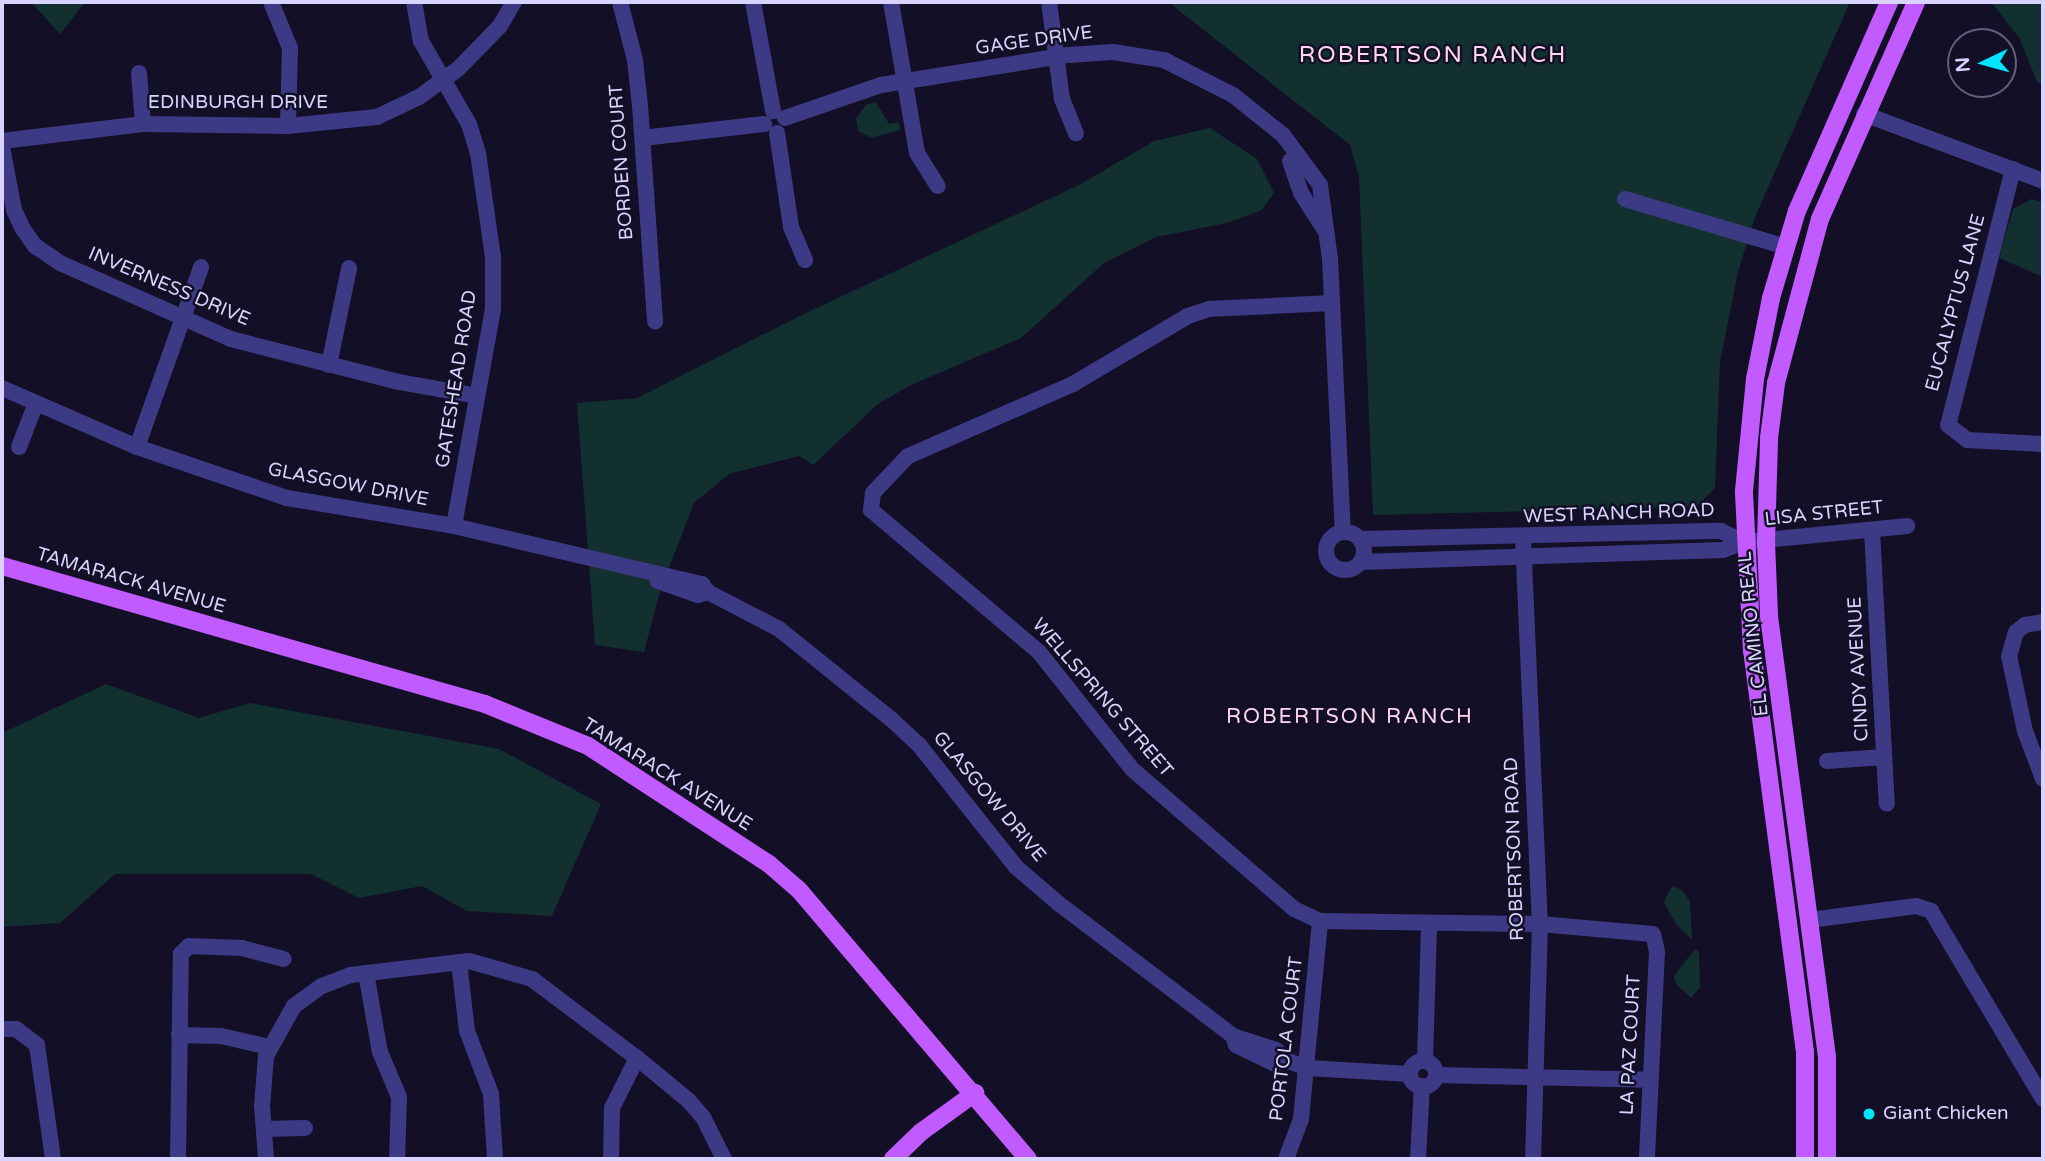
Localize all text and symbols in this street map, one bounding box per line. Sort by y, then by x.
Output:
street label: GAGE DRIVE [974,21,1094,61]
north arrow [1947,28,2017,98]
district label: ROBERTSON RANCH [1301,41,1565,69]
text: N [1951,56,1975,73]
street label: BORDEN COURT [605,83,639,241]
street label: EDINBURGH DRIVE [148,92,328,114]
street label: EUCALYPTUS LANE [1921,212,1991,394]
street label: INVERNESS DRIVE [85,243,253,331]
street label: GATESHEAD ROAD [432,288,482,470]
street label: GLASGOW DRIVE [266,458,430,512]
street label: LISA STREET [1764,496,1884,532]
street label: WEST RANCH ROAD [1523,499,1715,529]
street label: TAMARACK AVENUE [34,543,228,619]
street label: EL CAMINO REAL [1734,550,1774,718]
street label: CINDY AVENUE [1844,596,1874,742]
street label: WELLSPRING STREET [1027,614,1177,782]
district label: ROBERTSON RANCH [1228,704,1472,730]
street label: TAMARACK AVENUE [578,713,756,837]
street label: GLASGOW DRIVE [928,727,1050,867]
street label: ROBERTSON ROAD [1500,757,1530,941]
street label: PORTOLA COURT [1266,955,1308,1123]
street label: LA PAZ COURT [1616,974,1646,1116]
place label: Giant Chicken [1883,1103,2008,1125]
marker: Giant Chicken [1861,1106,1877,1122]

